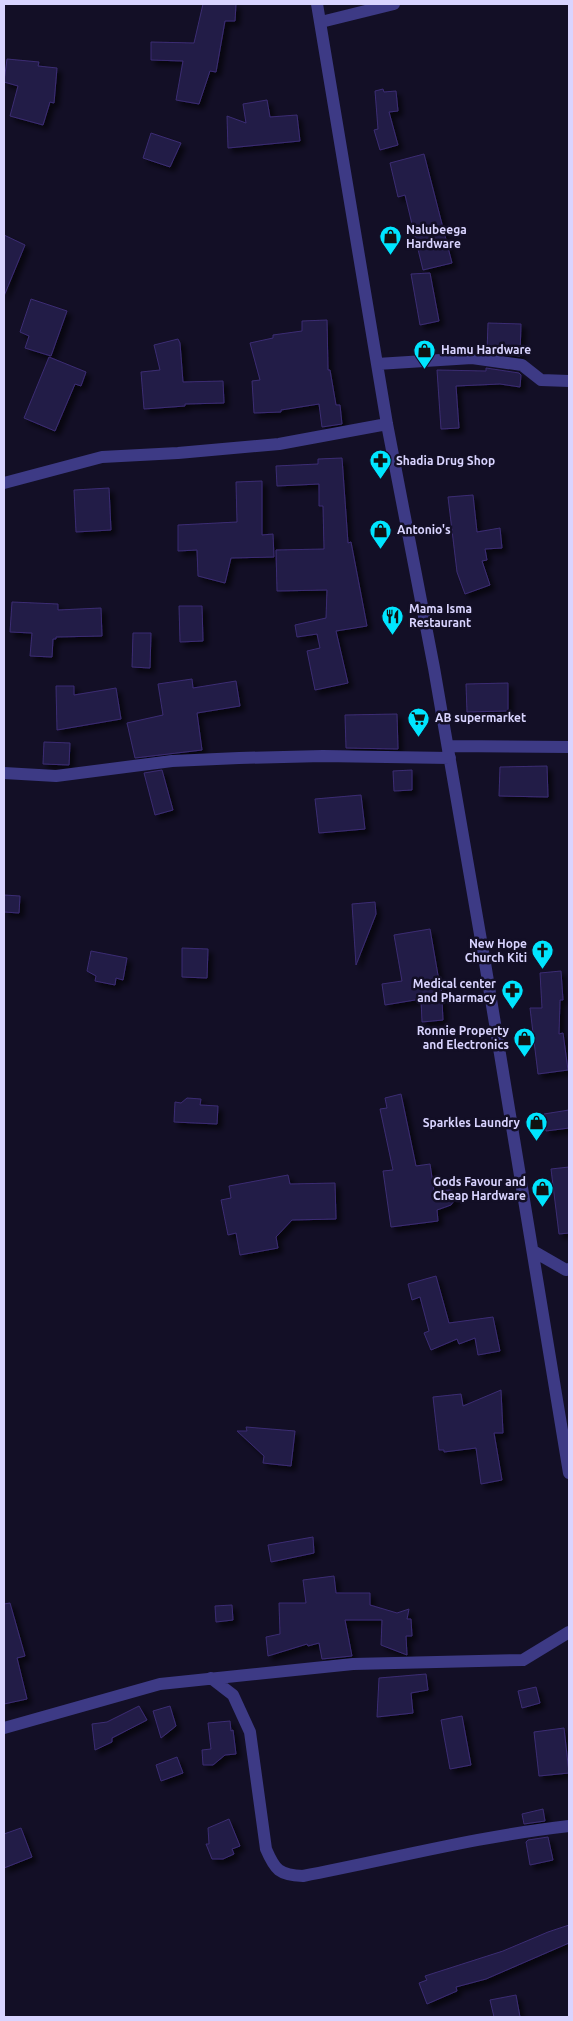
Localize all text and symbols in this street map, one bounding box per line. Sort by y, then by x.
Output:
place label: Nalubeega Hardware [406,223,467,250]
shop icon: Nalubeega Hardware [378,225,402,256]
shop icon: Hamu Hardware [413,338,437,369]
place label: Hamu Hardware [441,343,531,356]
pharmacy icon: Shadia Drug Shop [368,449,392,480]
place label: Shadia Drug Shop [396,454,495,467]
shop icon: Antonio's [369,518,393,549]
place label: Antonio's [397,523,451,536]
place label: Mama Isma Restaurant [409,602,472,629]
restaurant icon: Mama Isma Restaurant [381,604,405,635]
supermarket icon: AB supermarket [407,706,431,737]
place label: AB supermarket [435,711,526,724]
place label: New Hope Church Kiti [465,937,527,964]
church icon: New Hope Church Kiti [531,939,555,970]
place label: Medical center and Pharmacy [413,977,497,1004]
pharmacy icon: Medical center and Pharmacy [500,979,524,1010]
place label: Ronnie Property and Electronics [417,1024,510,1051]
shop icon: Ronnie Property and Electronics [513,1026,537,1057]
shop icon: Sparkles Laundry [524,1111,548,1142]
place label: Sparkles Laundry [423,1116,521,1129]
place label: Gods Favour and Cheap Hardware [433,1175,526,1202]
shop icon: Gods Favour and Cheap Hardware [530,1177,554,1208]

